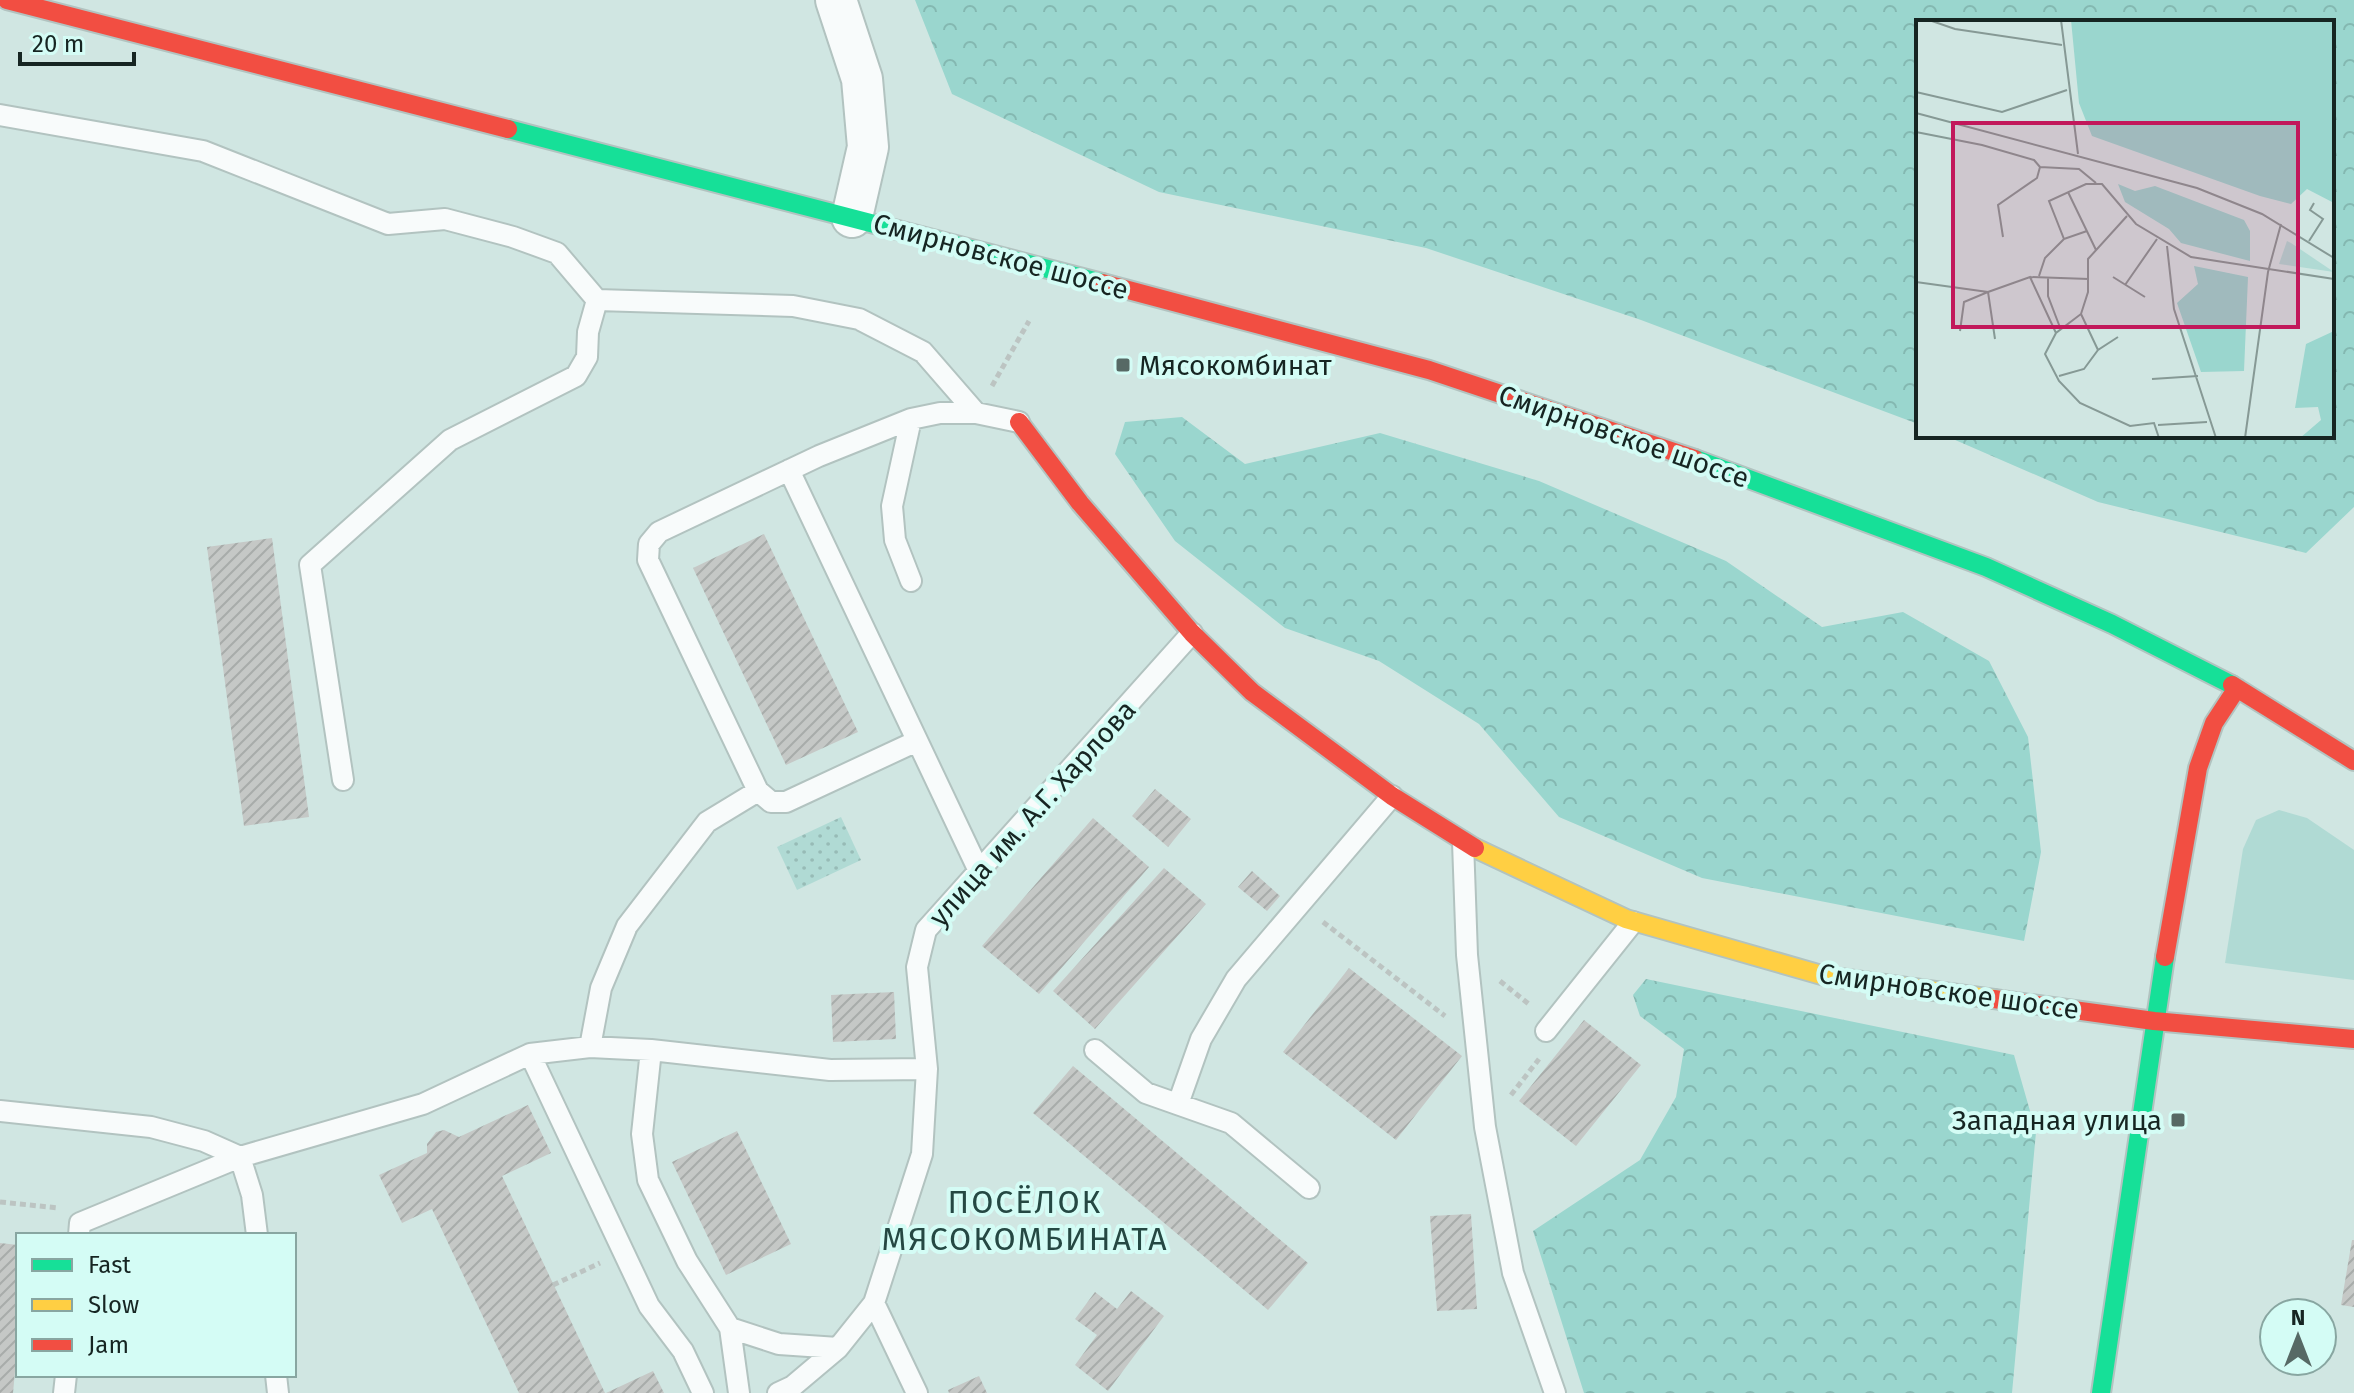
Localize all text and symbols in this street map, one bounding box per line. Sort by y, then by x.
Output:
scale bar [20,16,134,66]
inset map [1916,20,2334,438]
text: 20 m [32,30,84,58]
street label: Смирновское шоссе [870,207,1132,306]
place label: Мясокомбинат [1139,349,1332,382]
marker: Мясокомбинат [1114,356,1132,374]
street label: Смирновское шоссе [1494,378,1753,495]
street label: улица им. А.Г. Харлова [922,694,1143,933]
street label: Смирновское шоссе [1817,957,2081,1026]
place label: Западная улица [1952,1104,2162,1137]
marker: Западная улица [2169,1111,2187,1129]
district label: ПОСЁЛОК МЯСОКОМБИНАТА [881,1183,1169,1258]
legend [16,1233,296,1377]
text: Fast [88,1251,131,1279]
text: Slow [88,1291,139,1319]
north arrow [2258,1297,2338,1377]
text: N [2291,1304,2305,1331]
text: Jam [88,1331,129,1359]

